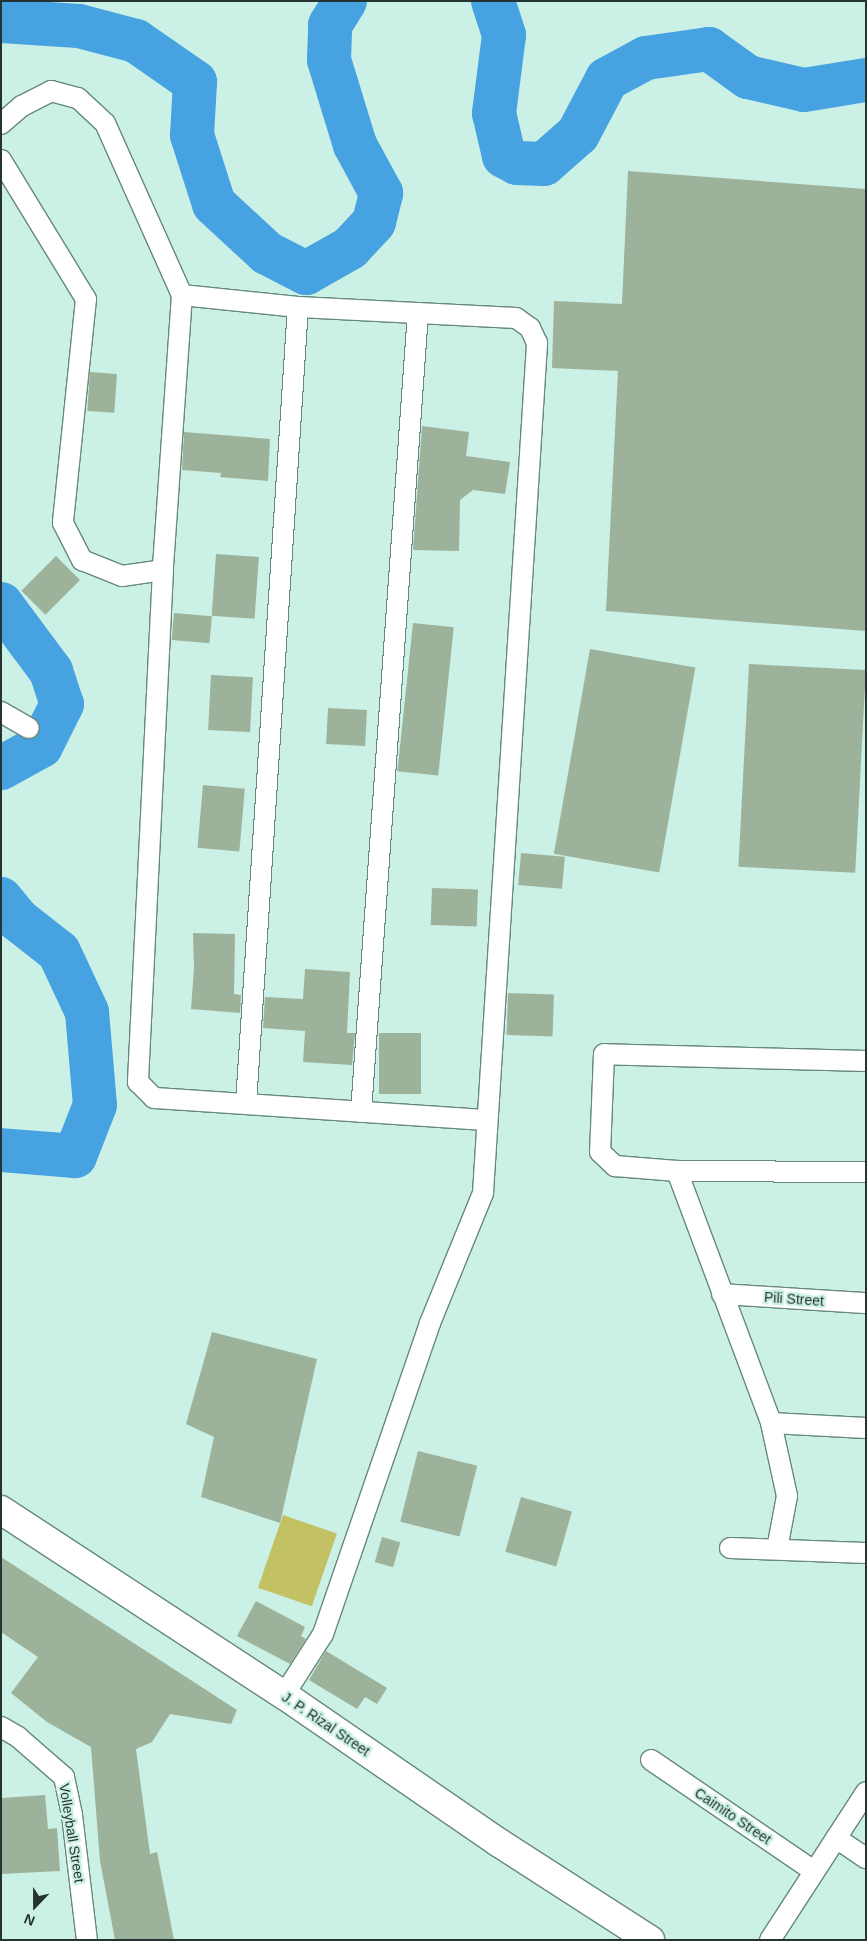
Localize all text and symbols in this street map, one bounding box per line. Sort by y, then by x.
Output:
street label: Pili Street [764,1289,824,1309]
street label: J. P. Rizal Street [279,1688,373,1760]
street label: Volleyball Street [56,1782,88,1884]
street label: Caimito Street [692,1784,774,1848]
north arrow [10,1881,60,1931]
text: N [22,1911,37,1929]

